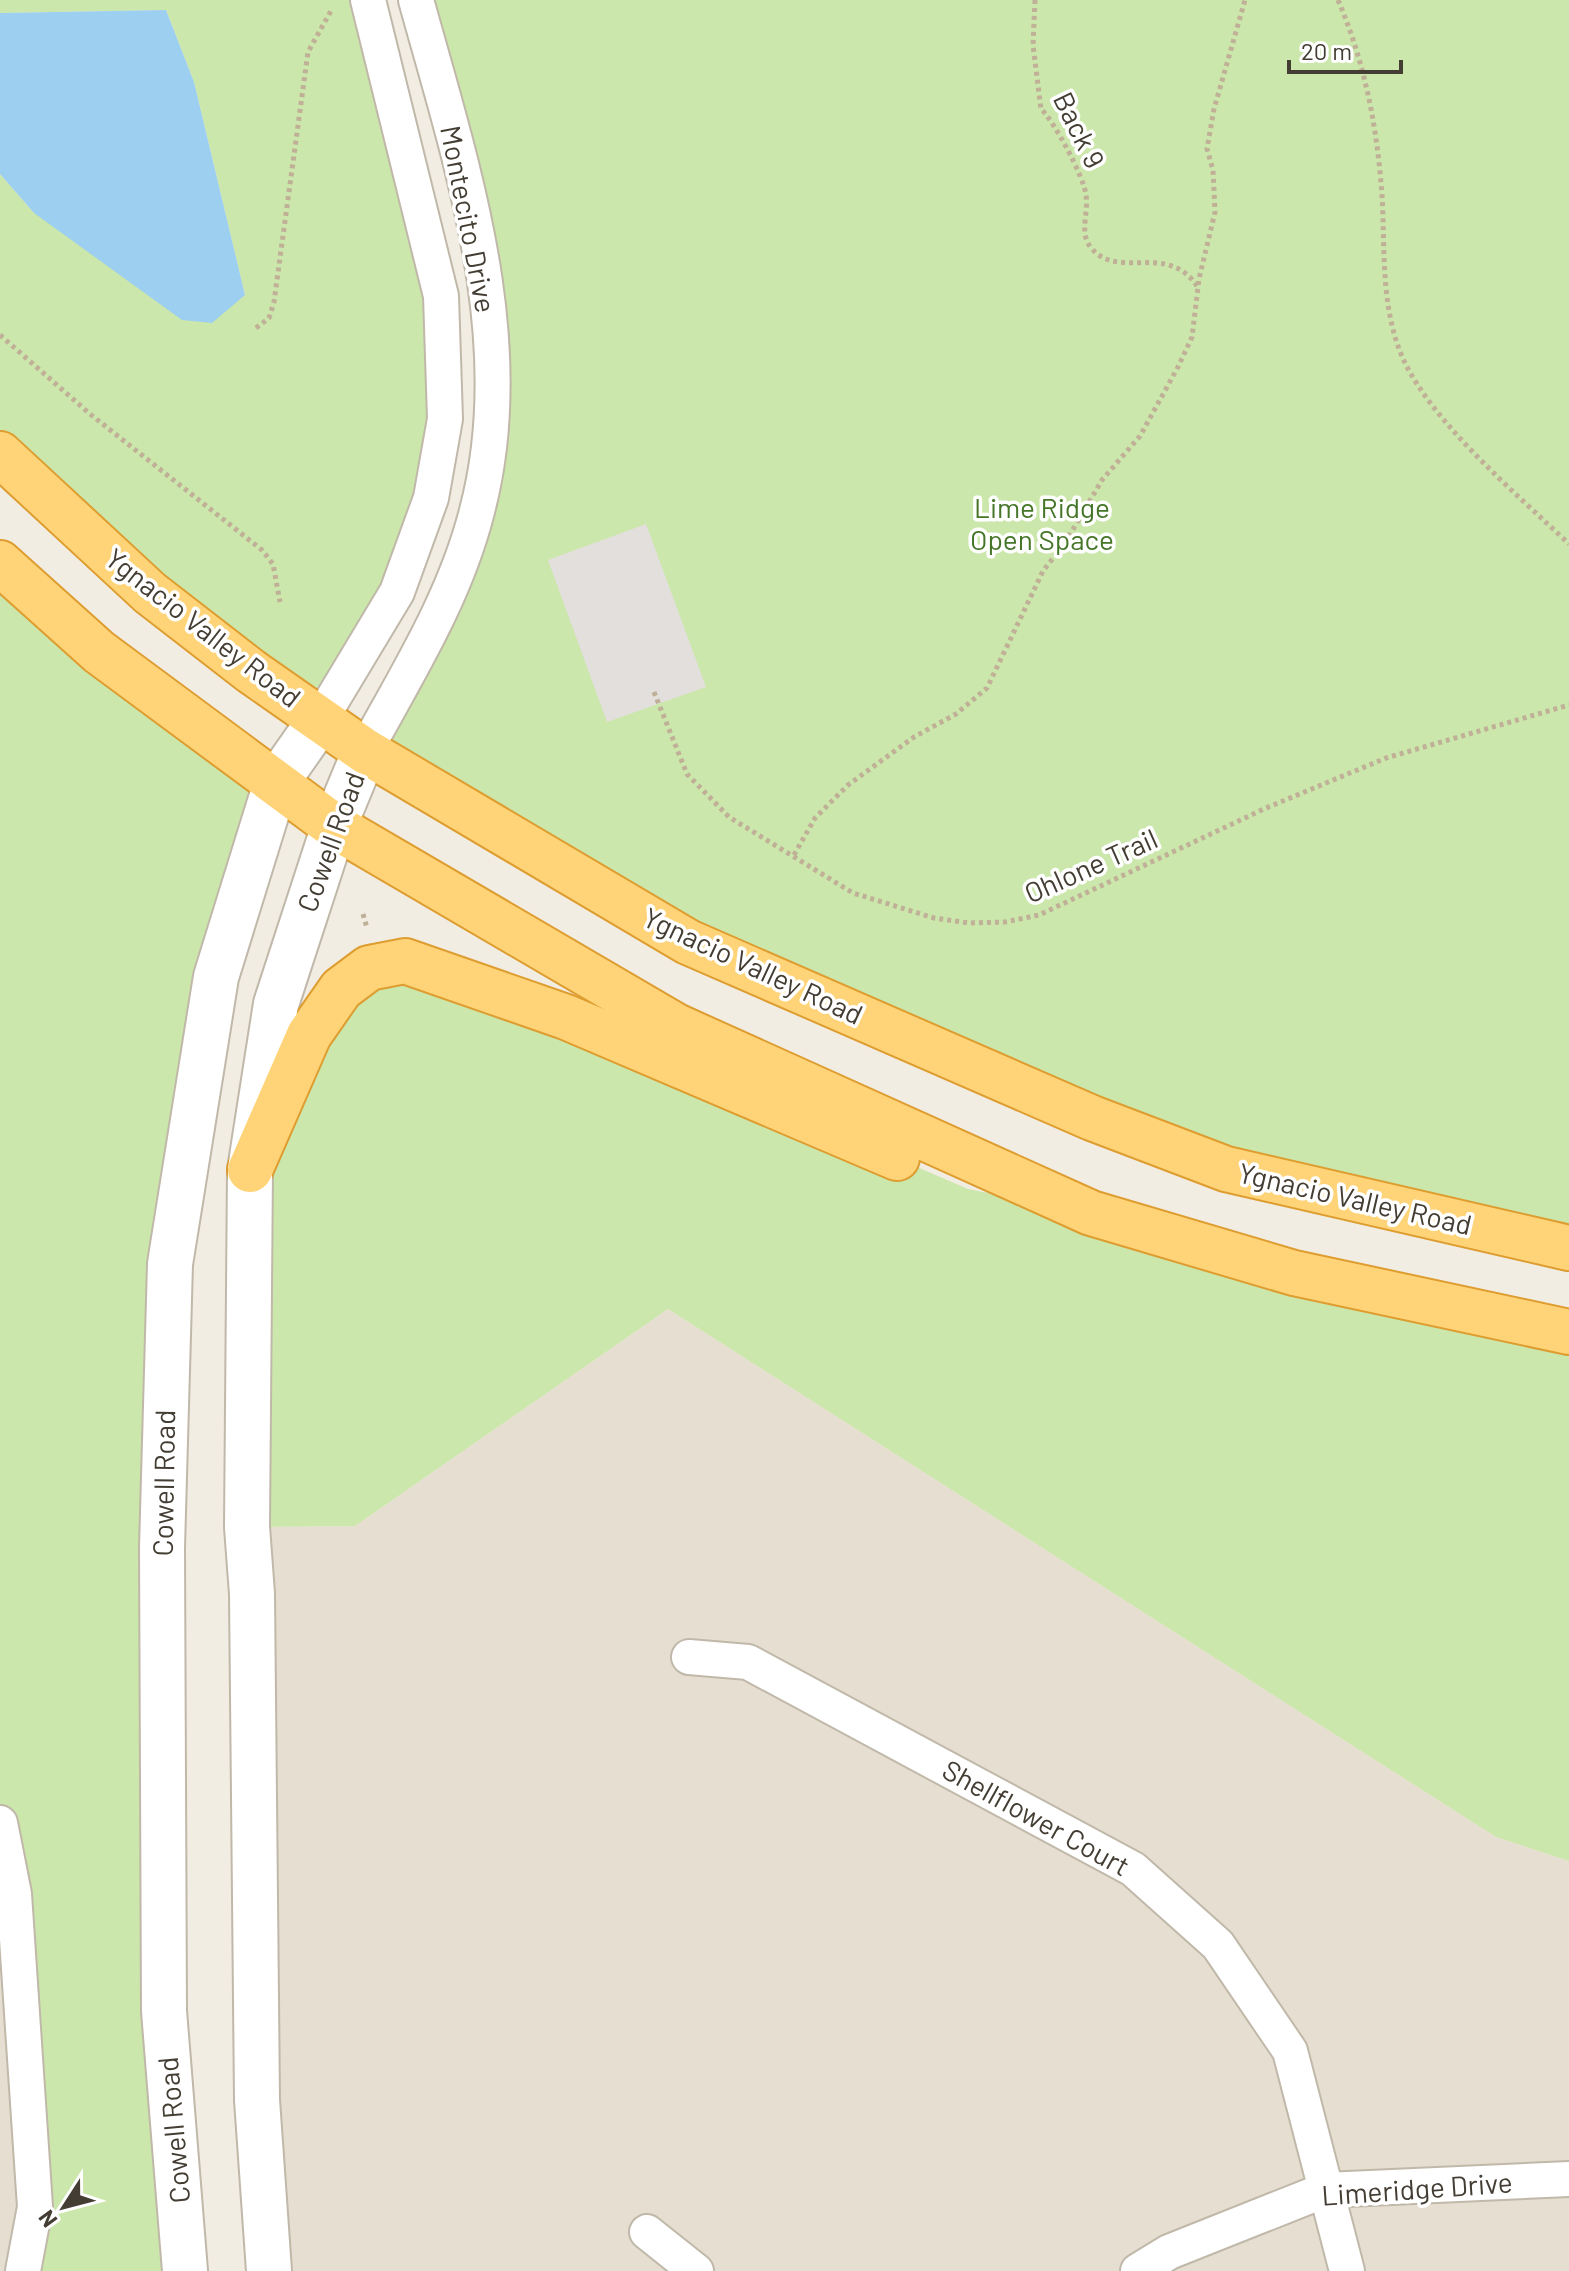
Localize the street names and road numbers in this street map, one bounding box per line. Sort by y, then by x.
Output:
street label: Back 9 [1047,86,1113,173]
street label: Montecito Drive [434,122,504,315]
street label: Ygnacio Valley Road [99,540,308,714]
street label: Cowell Road [289,767,371,916]
street label: Ohlone Trail [1019,821,1162,910]
street label: Ygnacio Valley Road [638,899,869,1031]
street label: Ygnacio Valley Road [1235,1155,1475,1241]
street label: Cowell Road [145,1409,181,1557]
street label: Shellflower Court [937,1752,1136,1883]
street label: Cowell Road [150,2056,196,2205]
street label: Limeridge Drive [1320,2164,1514,2212]

